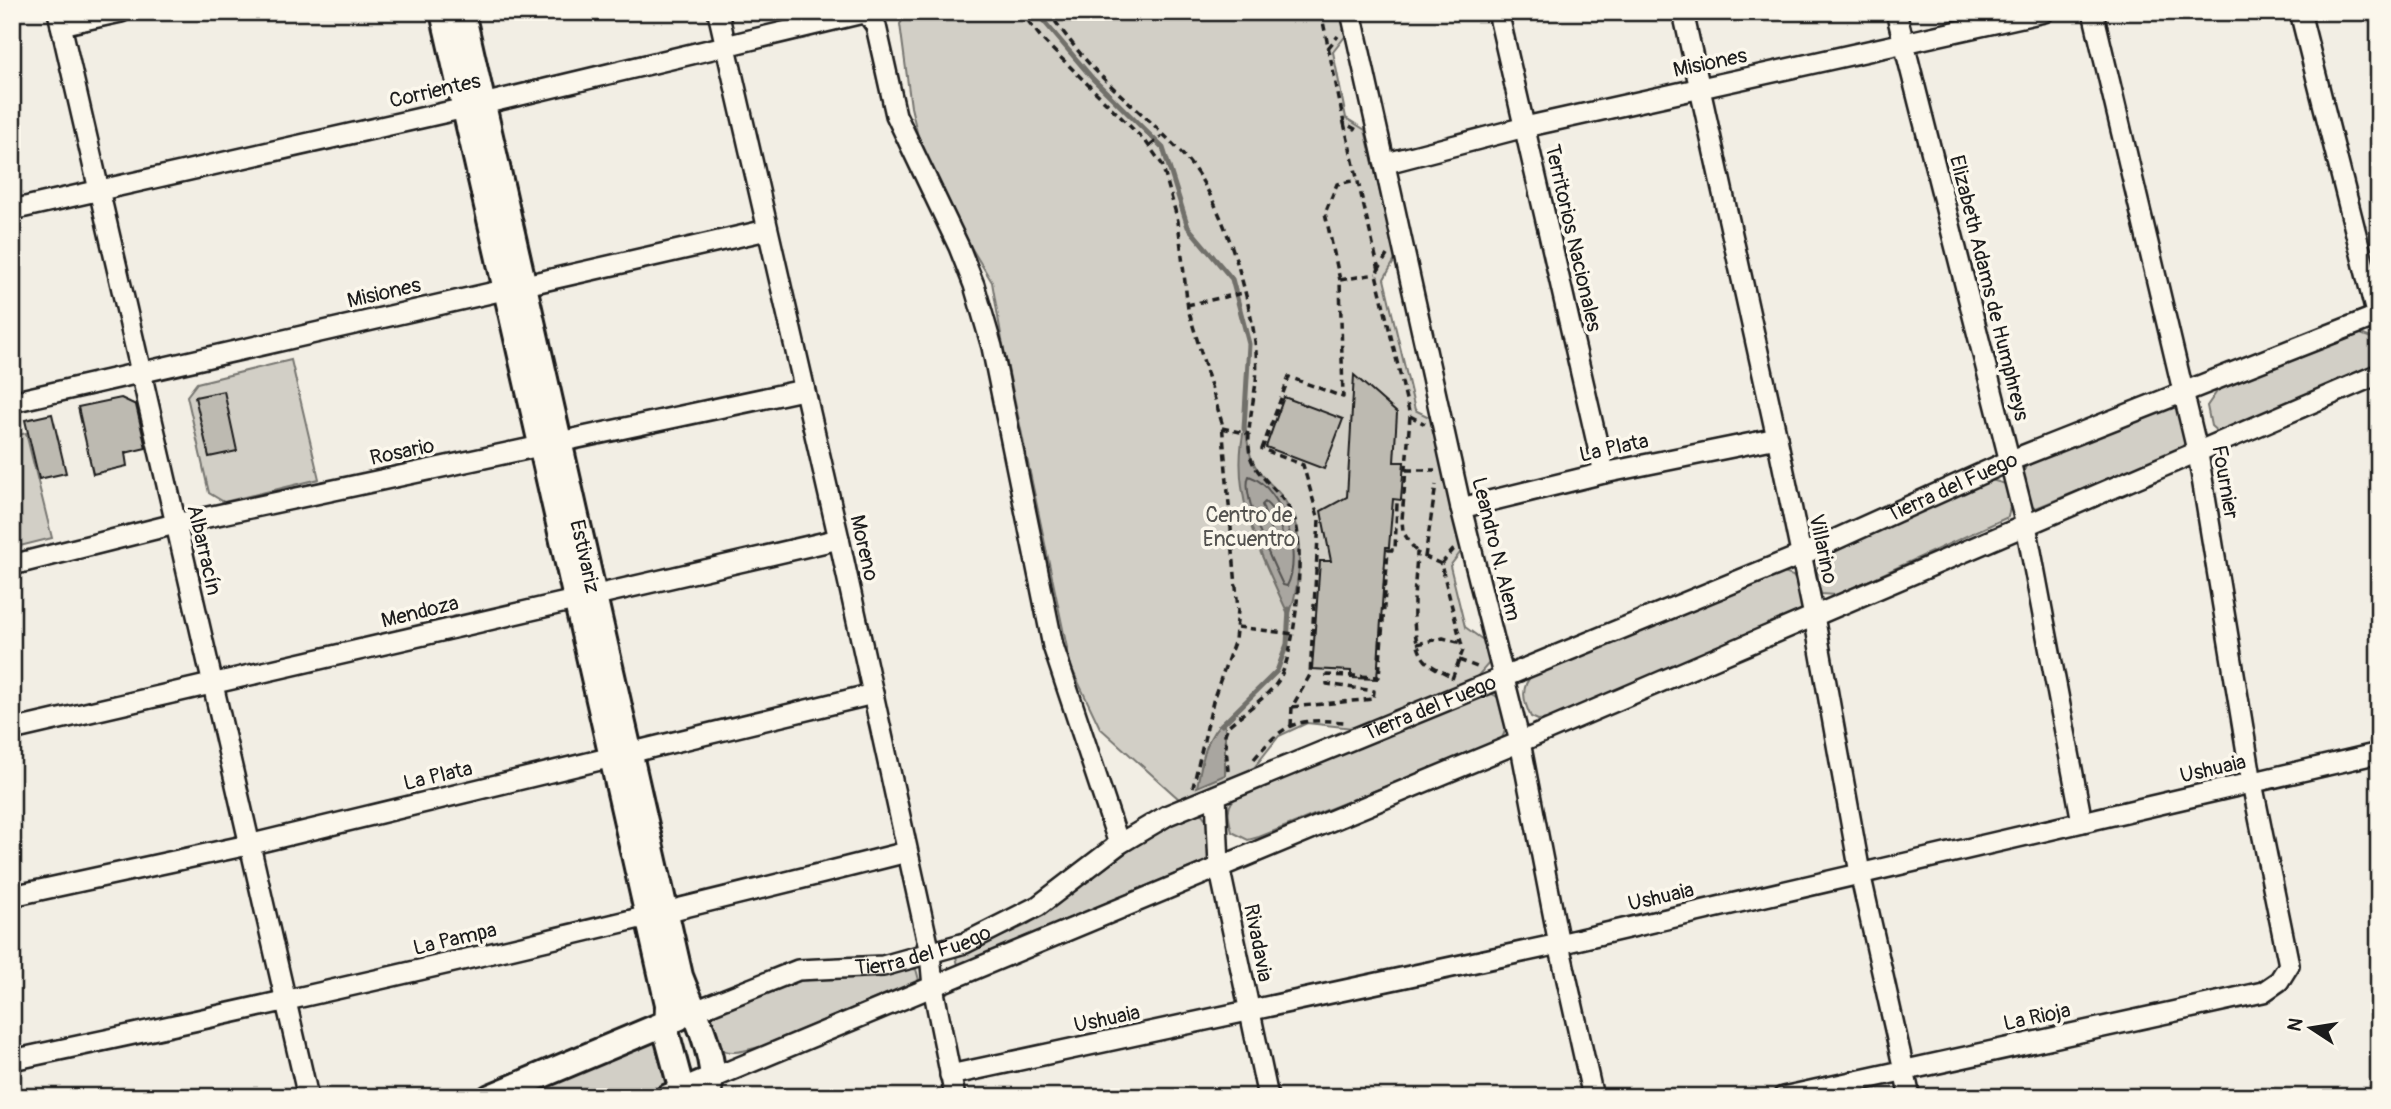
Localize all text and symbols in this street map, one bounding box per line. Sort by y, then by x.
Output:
street label: Misiones [1671,42,1750,84]
street label: Corrientes [387,67,484,115]
street label: Territorios Nacionales [1538,142,1608,335]
street label: Elizabeth Adams de Humphreys [1943,152,2035,424]
street label: Misiones [345,271,424,315]
street label: La Plata [1577,428,1651,468]
street label: Rosario [367,432,437,472]
street label: Fournier [2205,443,2245,521]
street label: Tierra del Fuego [1882,446,2021,528]
street label: Leandro N. Alem [1465,474,1527,624]
street label: Albarracín [181,502,227,598]
park label: Centro de Encuentro [1203,502,1295,553]
street label: Moreno [843,512,885,584]
street label: Villarino [1802,512,1844,586]
street label: Estivariz [564,517,606,596]
street label: Mendoza [379,589,461,635]
street label: Tierra del Fuego [1360,668,1500,747]
street label: Ushuaia [2177,748,2249,790]
street label: La Plata [401,755,475,797]
street label: Ushuaia [1625,876,1697,918]
street label: Rivadavia [1237,902,1279,984]
street label: La Pampa [411,916,499,962]
street label: Tierra del Fuego [854,919,996,981]
north arrow [2276,993,2346,1064]
street label: La Rioja [2001,997,2073,1037]
street label: Ushuaia [1071,999,1143,1039]
text: N [2282,1016,2308,1033]

